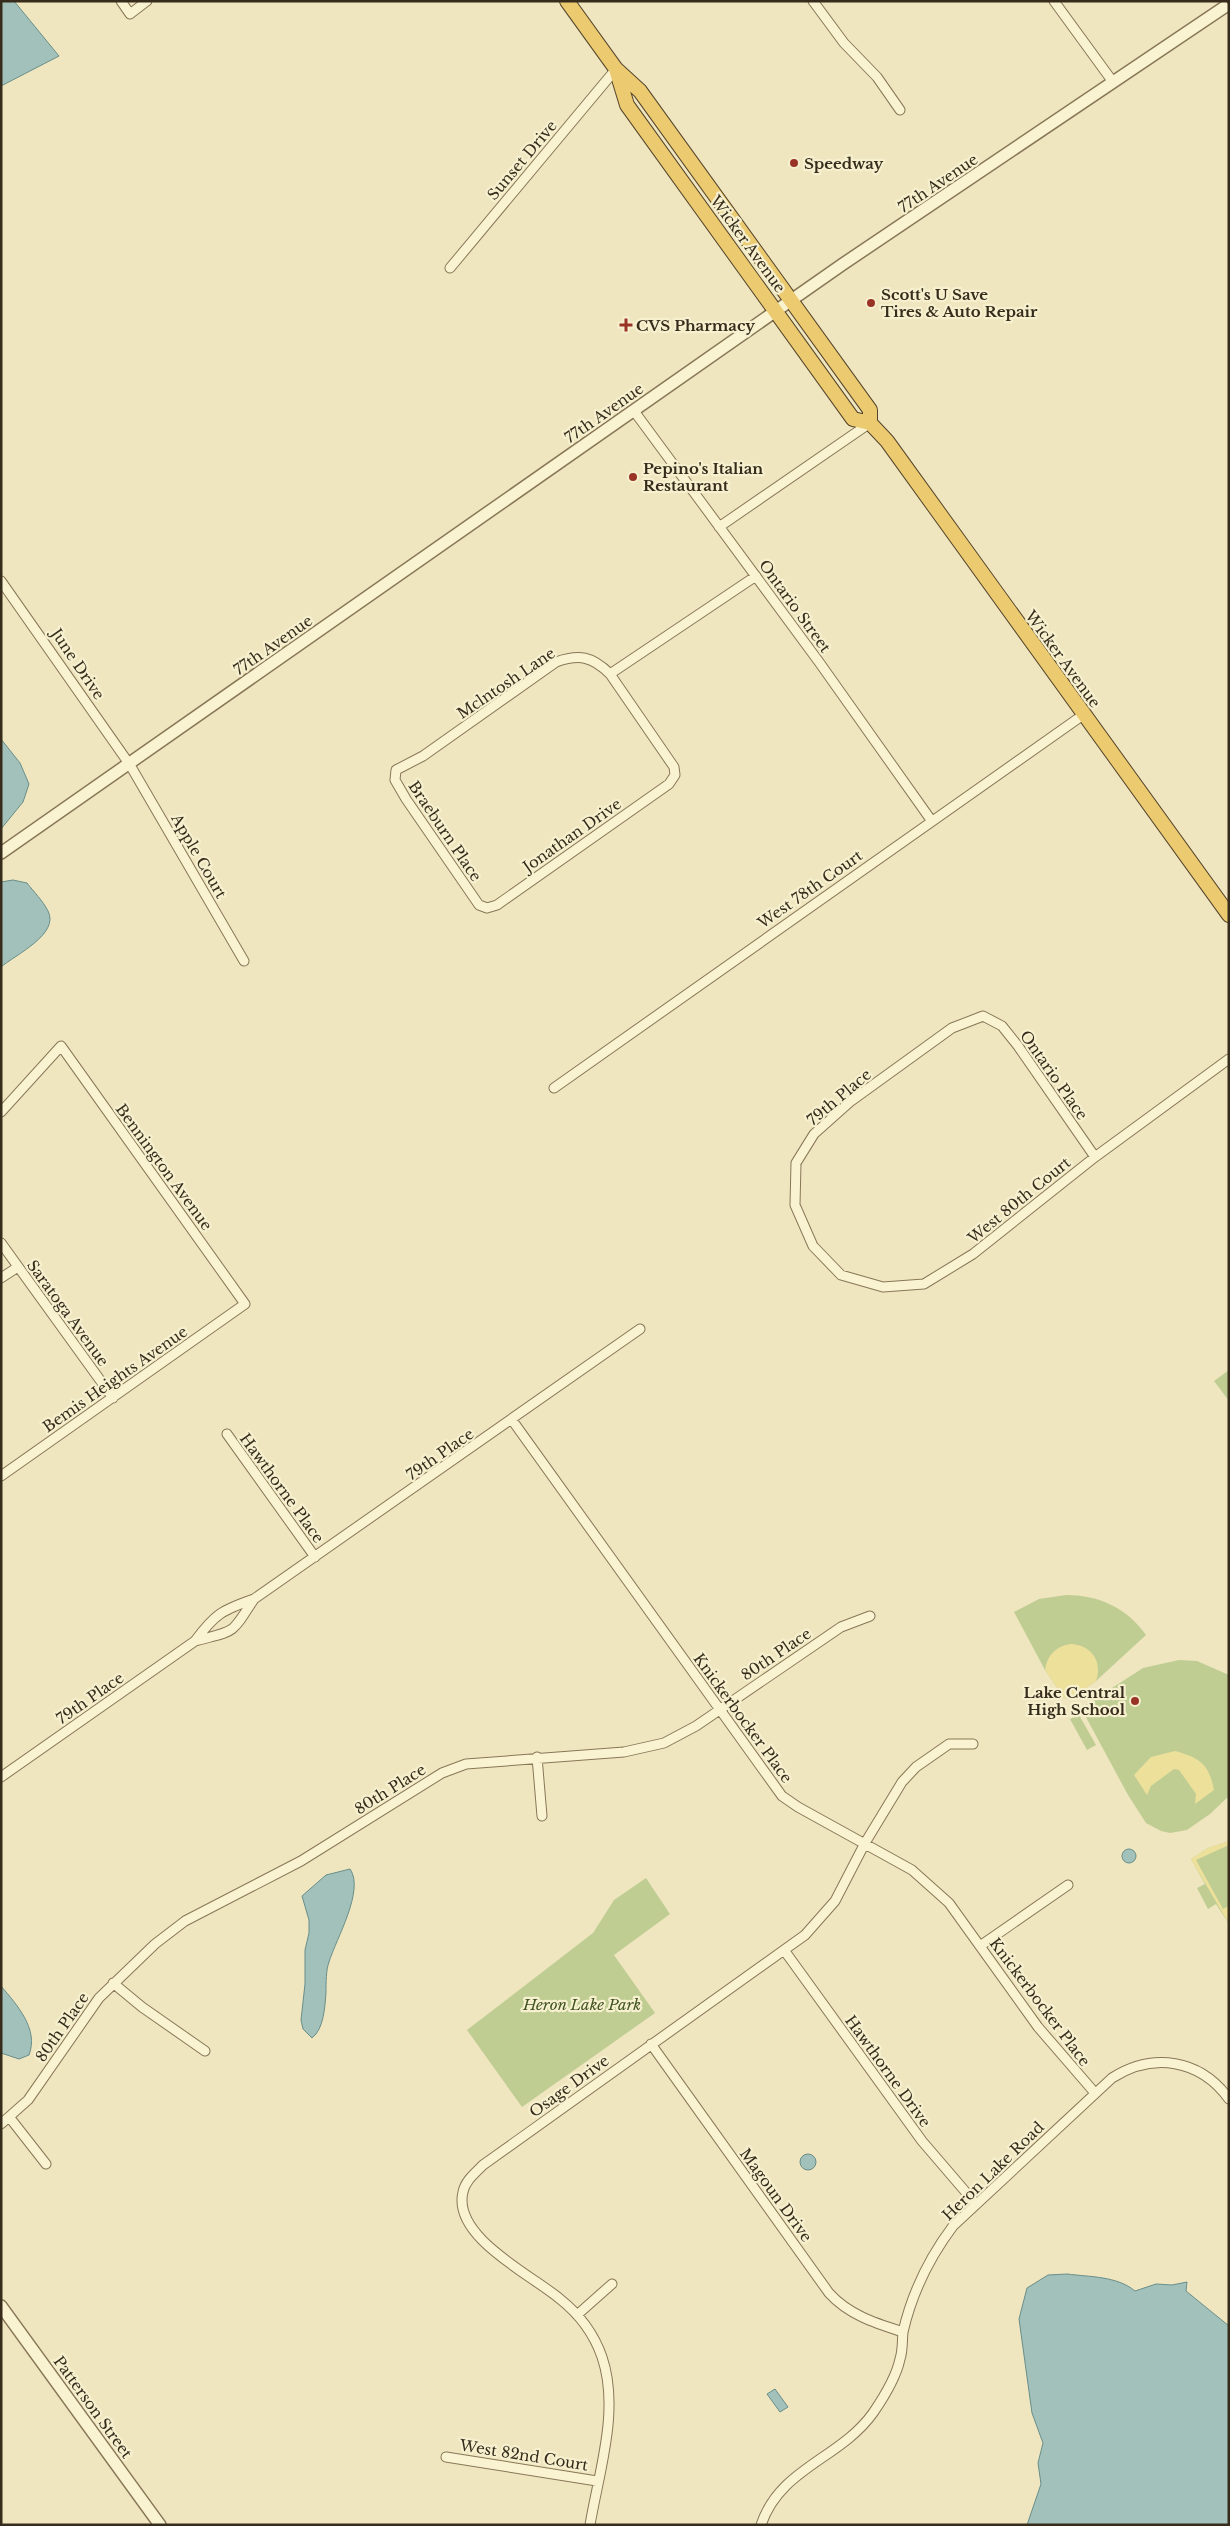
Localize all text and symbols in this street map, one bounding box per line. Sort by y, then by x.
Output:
street label: Sunset Drive [483,116,561,204]
street label: 77th Avenue [895,149,981,217]
place label: Speedway [804,154,884,173]
marker: Speedway [788,157,800,169]
street label: Wicker Avenue [706,191,790,296]
place label: Scott's U Save Tires & Auto Repair [881,285,1038,321]
marker: Scott's U Save Tires & Auto Repair [865,297,877,309]
place label: CVS Pharmacy [636,316,755,335]
marker: CVS Pharmacy [620,319,632,331]
street label: 77th Avenue [561,379,647,447]
place label: Pepino's Italian Restaurant [643,459,763,495]
marker: Pepino's Italian Restaurant [627,471,639,483]
street label: Ontario Street [755,556,835,656]
street label: Wicker Avenue [1021,606,1105,711]
street label: 77th Avenue [230,611,316,679]
street label: June Drive [46,623,109,703]
street label: Mclntosh Lane [453,643,559,723]
street label: Braeburn Place [404,777,486,885]
street label: Jonathan Drive [517,794,625,877]
street label: Apple Court [167,809,231,902]
street label: West 78th Court [753,846,866,933]
street label: Ontario Place [1016,1027,1092,1123]
street label: 79th Place [803,1065,875,1129]
street label: Bennington Avenue [112,1100,216,1234]
street label: West 80th Court [963,1153,1074,1248]
street label: Saratoga Avenue [23,1256,113,1370]
street label: Bemis Heights Avenue [39,1322,191,1436]
street label: 79th Place [403,1424,477,1484]
street label: Hawthorne Place [236,1429,328,1547]
street label: 80th Place [737,1624,815,1684]
street label: Knickerbocker Place [690,1649,796,1787]
street label: 79th Place [53,1668,127,1728]
place label: Lake Central High School [1024,1683,1126,1719]
marker: Lake Central High School [1129,1695,1141,1707]
street label: 80th Place [351,1760,429,1818]
street label: Knickerbocker Place [986,1934,1094,2070]
street label: 80th Place [31,1989,93,2065]
park label: Heron Lake Park [522,1995,641,2014]
street label: Hawthorne Drive [841,2011,935,2131]
street label: Osage Drive [525,2051,613,2121]
street label: Heron Lake Road [938,2118,1048,2224]
street label: Magoun Drive [736,2145,816,2245]
street label: Patterson Street [49,2352,137,2462]
street label: West 82nd Court [457,2435,590,2475]

